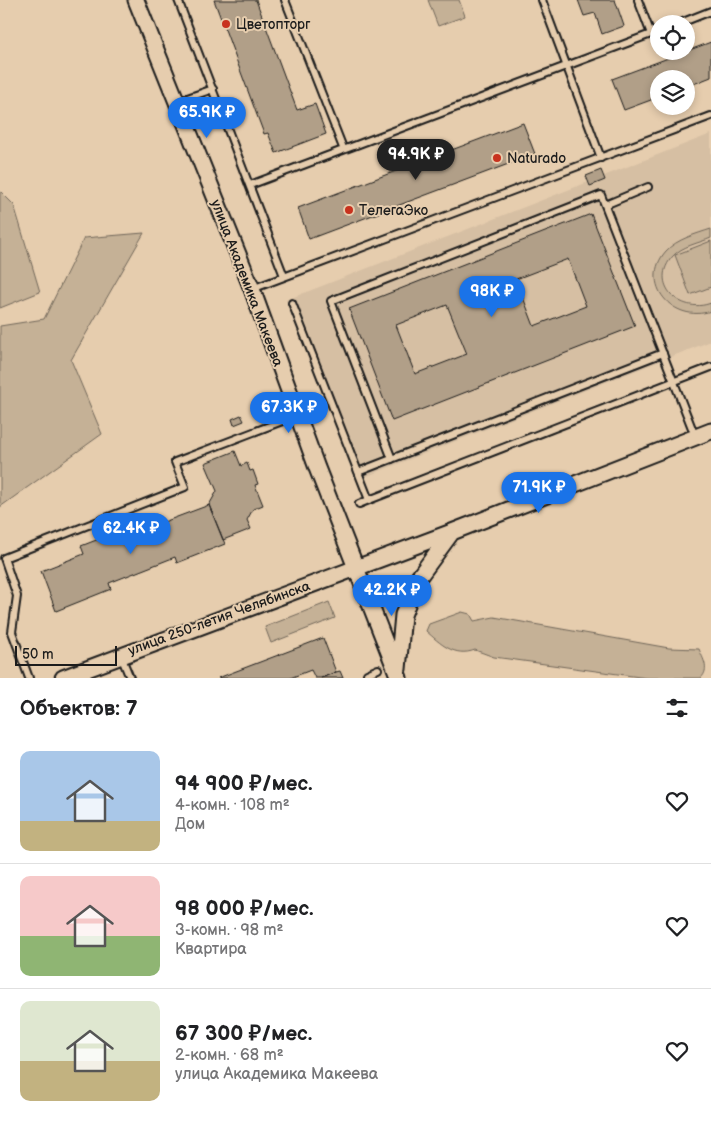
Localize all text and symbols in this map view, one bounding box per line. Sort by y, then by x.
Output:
map controls [650,15,695,115]
button: locate [650,15,695,60]
place label: Цветопторг [236,16,311,33]
marker: Цветопторг [220,18,232,30]
button: layers [650,70,695,115]
pin: 65.9K ₽ [161,96,253,139]
text: 65.9K ₽ [179,103,235,122]
pin: 94.9K ₽ [370,138,462,181]
text: 94.9K ₽ [388,145,444,164]
place label: Naturado [507,150,566,167]
marker: Naturado [491,152,503,164]
street label: улица Академика Макеева [207,197,287,370]
place label: ТелегаЭко [359,202,428,219]
marker: ТелегаЭко [343,204,355,216]
pin: 98K ₽ [457,276,527,318]
text: 98K ₽ [470,282,514,301]
pin: 67.3K ₽ [243,392,335,434]
text: 67.3K ₽ [261,398,317,417]
pin: 71.9K ₽ [493,472,585,514]
text: 71.9K ₽ [513,478,565,497]
pin: 62.4K ₽ [85,512,177,555]
text: 62.4K ₽ [103,519,159,538]
pin: 42.2K ₽ [346,574,438,617]
street label: улица 250-летия Челябинска [126,577,313,659]
text: 42.2K ₽ [364,581,420,600]
scale bar [15,643,118,666]
text: 50 m [22,646,54,663]
icon: filters [663,694,691,722]
text: Объектов: 7 [20,696,138,721]
icon: home [60,771,120,831]
text: 94 900 ₽/мес. [175,771,313,796]
icon: heart [663,787,691,815]
text: 4-комн. · 108 m² [175,796,290,815]
text: Дом [175,815,205,834]
icon: home [60,896,120,956]
text: 98 000 ₽/мес. [175,896,314,921]
icon: heart [663,912,691,940]
text: 3-комн. · 98 m² [175,921,283,940]
text: Квартира [175,940,247,959]
icon: home [60,1021,120,1081]
text: 67 300 ₽/мес. [175,1021,312,1046]
icon: heart [663,1037,691,1065]
text: 2-комн. · 68 m² [175,1046,284,1065]
text: улица Академика Макеева [175,1065,378,1084]

